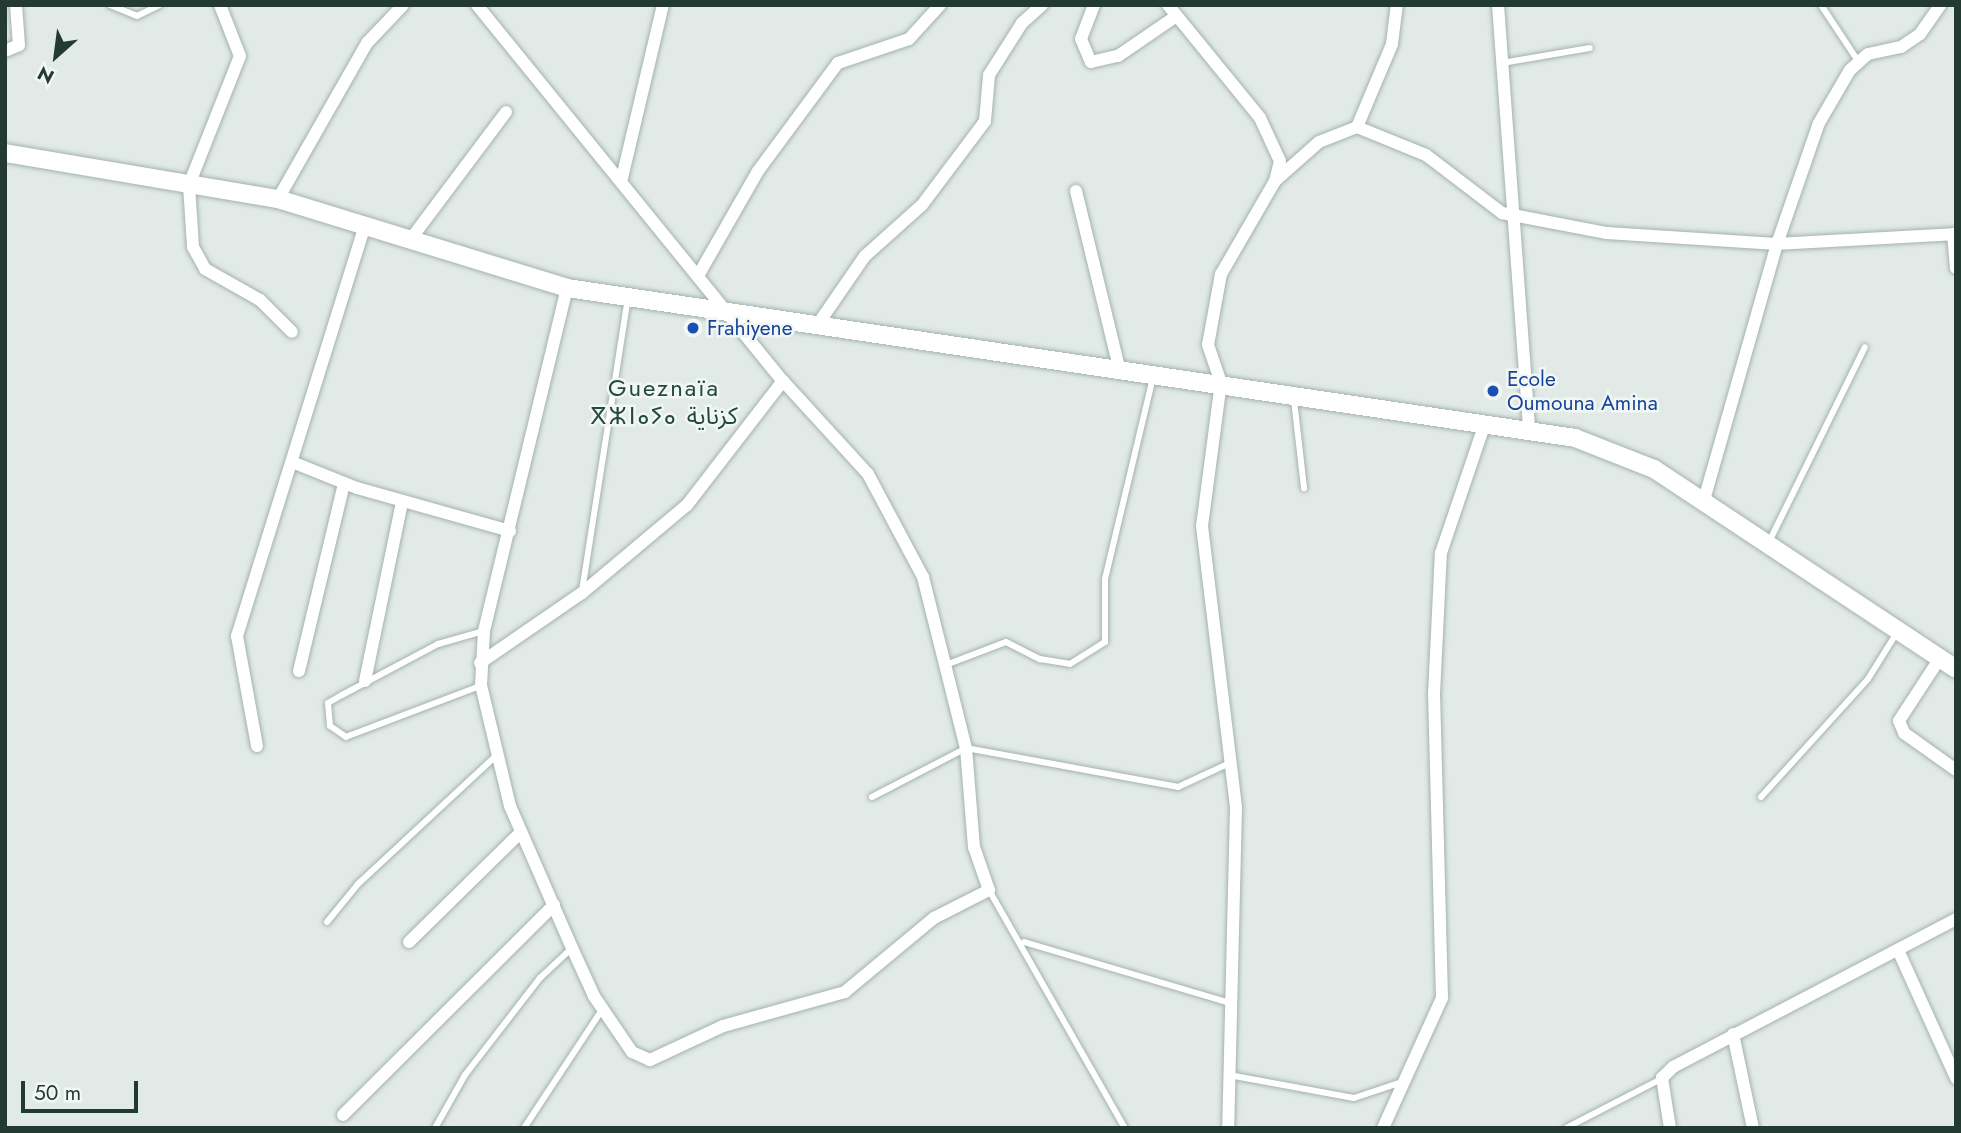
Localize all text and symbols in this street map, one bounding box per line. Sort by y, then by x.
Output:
north arrow [21,21,91,91]
text: N [33,60,59,90]
place label: Frahiyene [707,315,792,341]
marker: Frahiyene [685,320,701,336]
place label: Ecole Oumouna Amina [1507,366,1658,416]
district label: Gueznaïa ⴳⵣⵏⴰⵢⴰ كزناية [597,374,731,430]
marker: Ecole Oumouna Amina [1485,383,1501,399]
scale bar [24,1066,142,1110]
text: 50 m [34,1078,81,1108]

